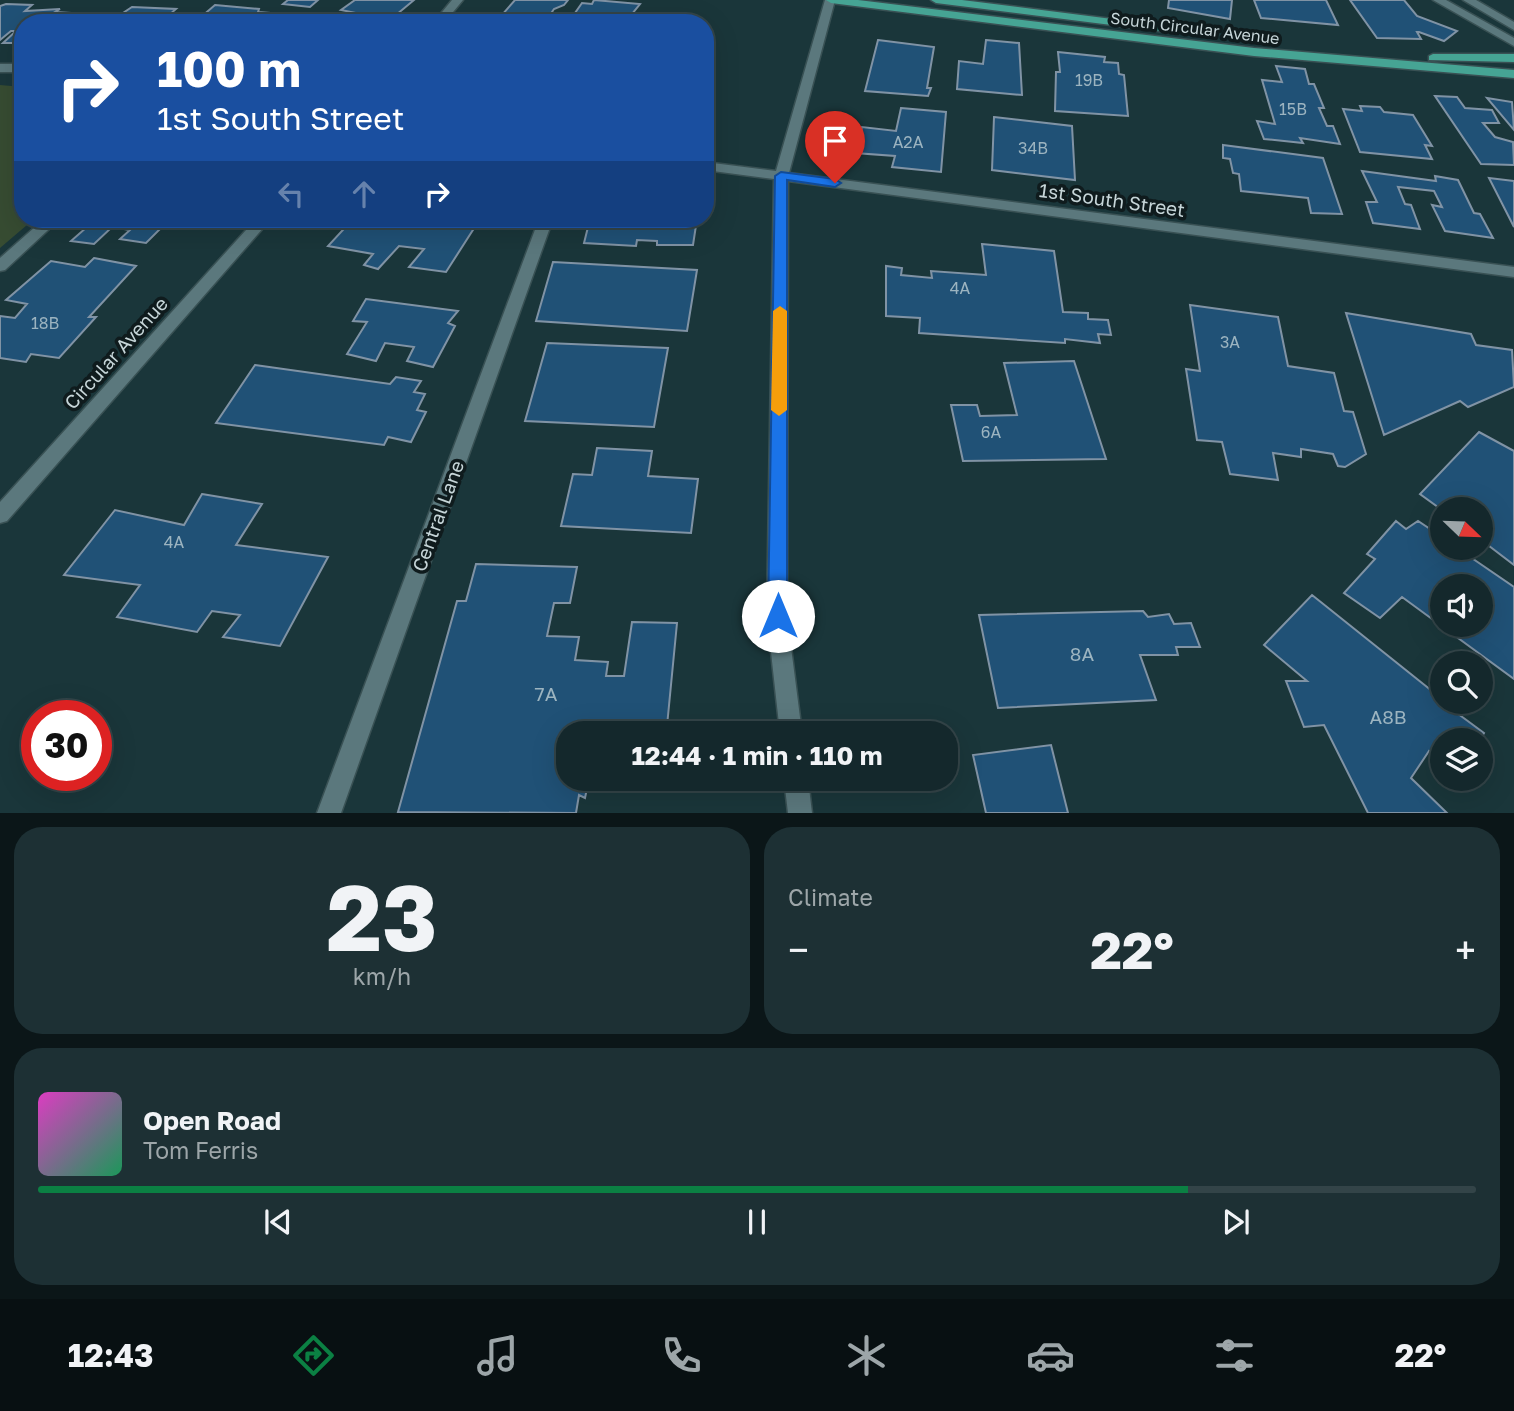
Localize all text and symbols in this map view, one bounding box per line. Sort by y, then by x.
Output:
street label: South Circular Avenue [1109,8,1281,48]
text: 100 m [157,39,301,98]
icon: right [42,42,133,133]
house number: 19B [1075,70,1103,90]
text: 1st South Street [157,99,405,137]
house number: 15B [1279,99,1307,119]
pin [805,111,865,183]
icon: arrive [816,122,854,160]
house number: A2A [893,132,924,152]
house number: 34B [1018,138,1048,158]
icon: left [272,175,310,213]
icon: ahead [345,175,383,213]
icon: right [418,175,456,213]
street label: 1st South Street [1038,178,1186,221]
house number: 4A [950,278,971,298]
street label: Circular Avenue [59,292,172,414]
house number: 18B [31,313,59,333]
house number: 3A [1220,332,1240,352]
house number: 6A [981,422,1001,442]
street label: Central Lane [407,457,468,574]
north arrow [1430,497,1493,560]
map controls [1430,497,1493,791]
house number: 4A [164,532,185,552]
button: sound [1430,574,1493,637]
position arrow [741,579,815,653]
house number: 8A [1070,642,1094,665]
button: search [1430,651,1493,714]
house number: 7A [535,682,558,705]
speed limit sign: 30 [21,700,112,791]
house number: A8B [1369,705,1407,728]
button: layers [1430,728,1493,791]
text: 12:44 · 1 min · 110 m [631,740,883,771]
text: 23 [326,862,438,971]
text: Climate [788,883,873,911]
text: 22° [1090,918,1174,980]
text: − [788,927,809,972]
text: + [1455,927,1476,972]
text: km/h [353,962,411,990]
text: Open Road [143,1105,281,1136]
text: Tom Ferris [143,1136,258,1164]
icon: previous [259,1203,297,1241]
icon: pause [738,1203,776,1241]
icon: next [1217,1203,1255,1241]
icon: directions [289,1331,338,1380]
icon: music [473,1331,522,1380]
icon: phone [657,1331,706,1380]
icon: climate [842,1331,891,1380]
icon: car [1026,1331,1075,1380]
icon: filters [1210,1331,1259,1380]
text: 12:43 [68,1336,153,1374]
text: 22° [1395,1336,1446,1374]

